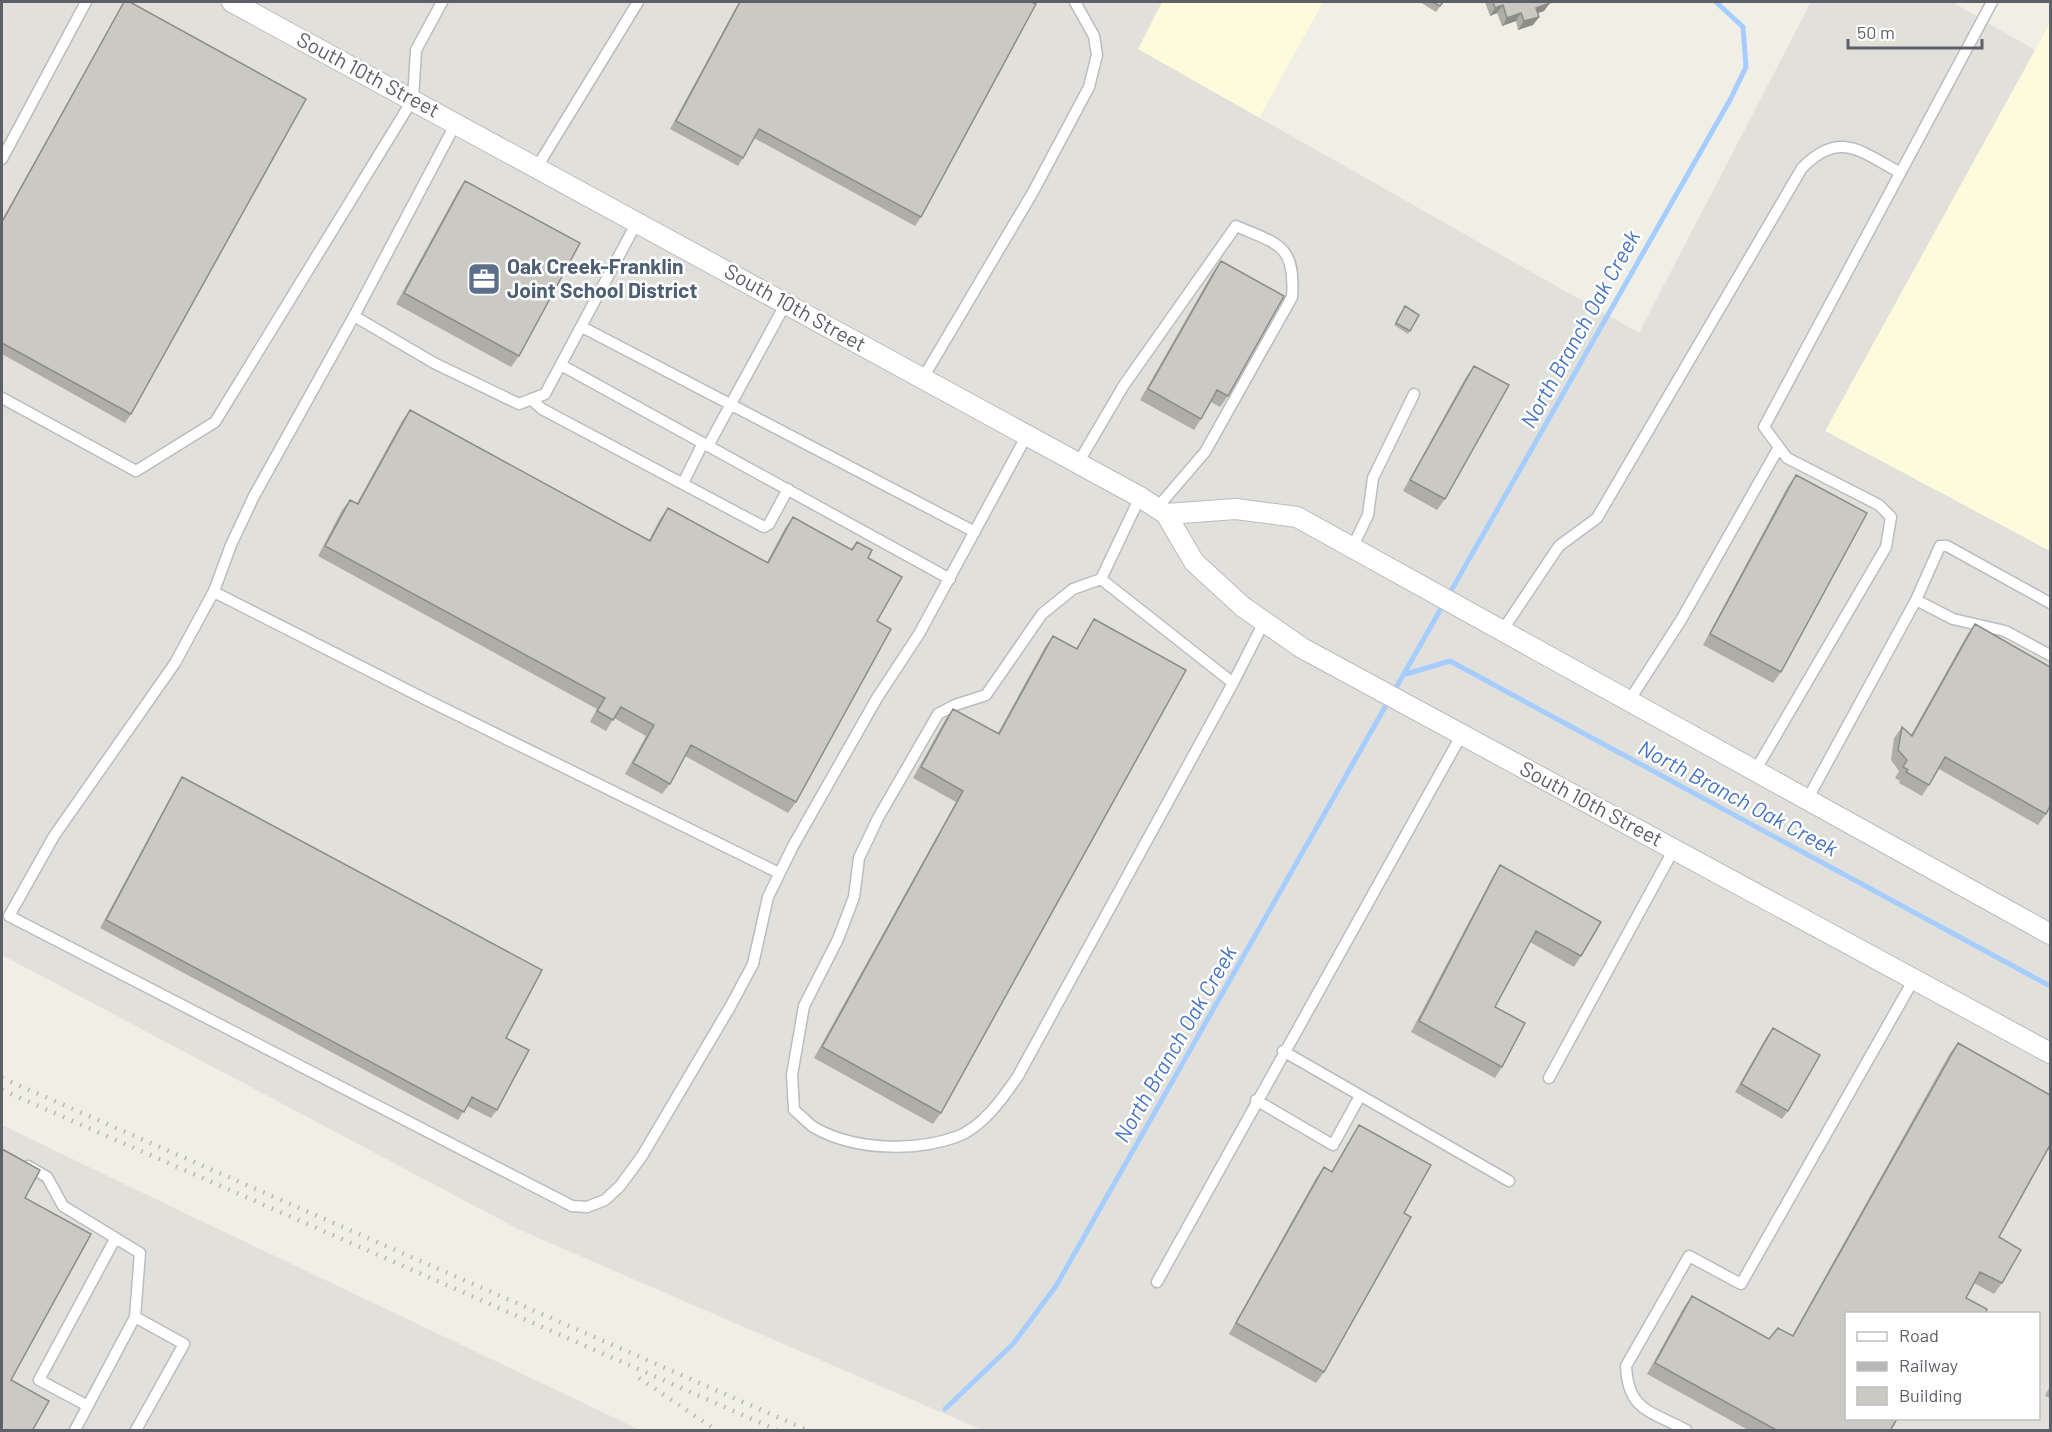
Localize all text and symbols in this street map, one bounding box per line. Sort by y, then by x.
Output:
scale bar [1848,12,1982,50]
text: 50 m [1857,21,1895,43]
street label: South 10th Street [293,26,444,122]
water label: North Branch Oak Creek [1514,225,1644,432]
place label: Oak Creek-Franklin Joint School District [507,253,697,302]
street label: South 10th Street [721,257,871,356]
office icon: Oak Creek-Franklin Joint School District [466,261,502,297]
water label: North Branch Oak Creek [1634,733,1843,861]
street label: South 10th Street [1516,755,1667,851]
water label: North Branch Oak Creek [1107,941,1241,1146]
legend [1845,1312,2040,1420]
text: Road [1899,1324,1939,1346]
text: Railway [1899,1354,1958,1376]
text: Building [1899,1384,1962,1406]

